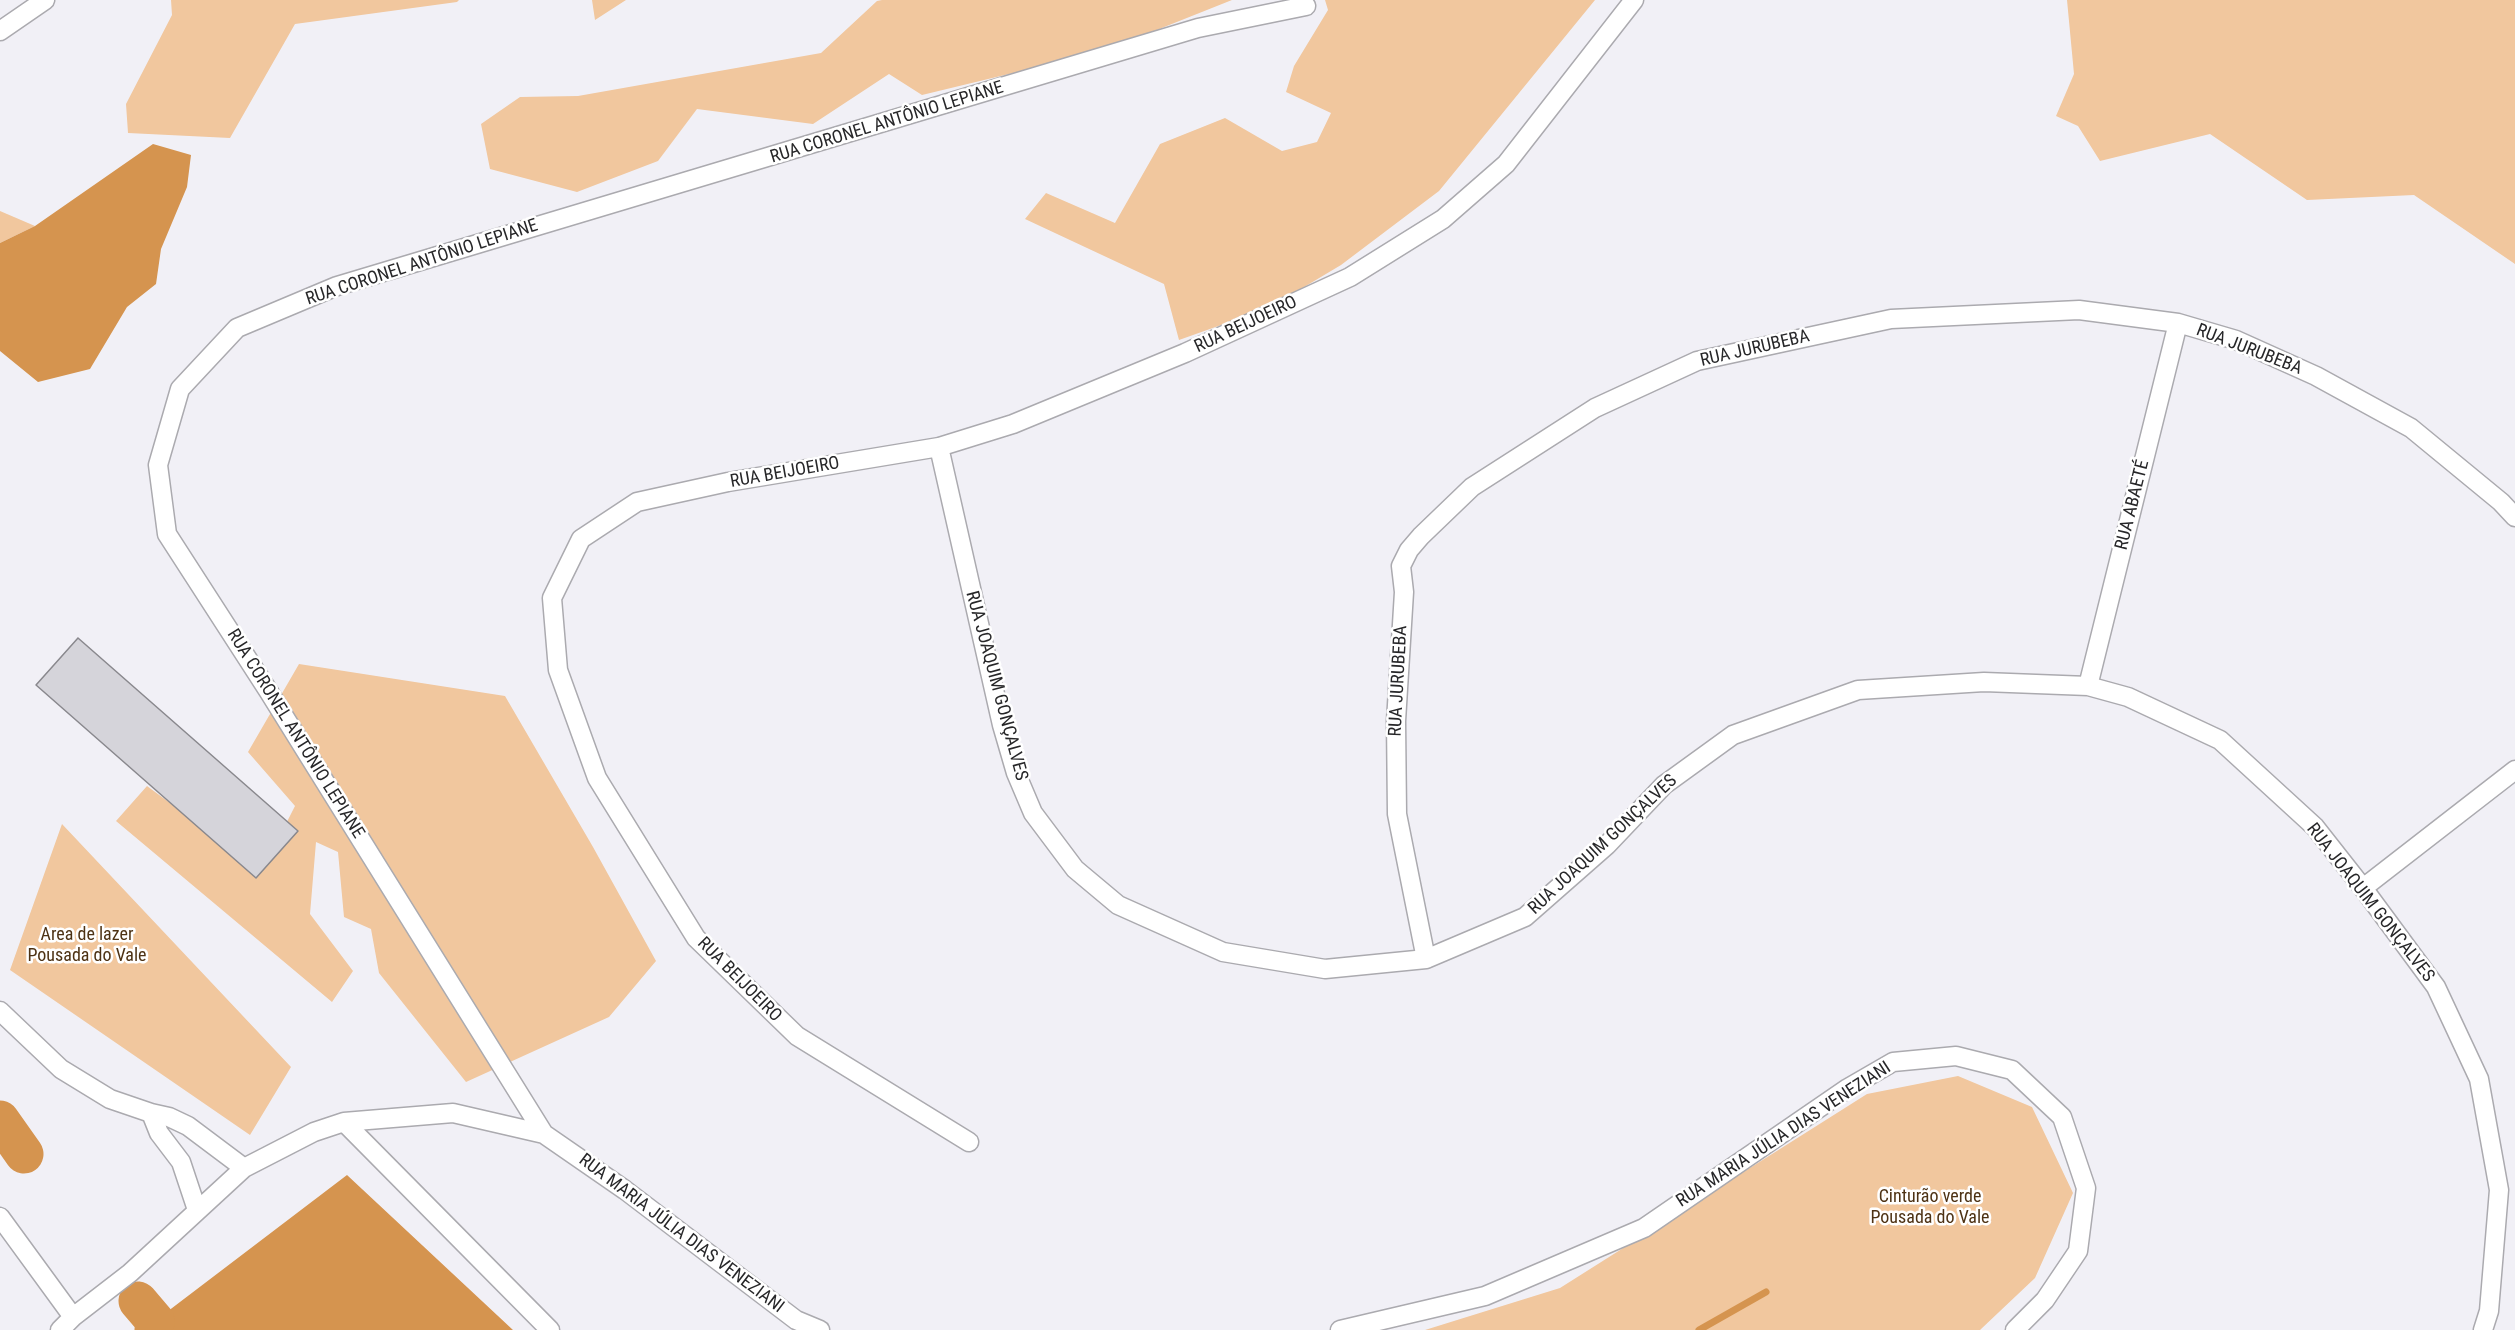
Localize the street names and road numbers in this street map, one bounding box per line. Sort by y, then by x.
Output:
street label: RUA CORONEL ANTÔNIO LEPIANE [768,77,1006,169]
street label: RUA CORONEL ANTÔNIO LEPIANE [303,215,541,311]
street label: RUA BEIJOEIRO [1191,292,1301,358]
street label: RUA JURUBEBA [2193,320,2305,380]
street label: RUA JURUBEBA [1698,326,1812,372]
street label: RUA BEIJOEIRO [729,453,841,493]
street label: RUA ABAETÉ [2111,458,2155,552]
street label: RUA JOAQUIM GONÇALVES [960,589,1032,783]
street label: RUA CORONEL ANTÔNIO LEPIANE [222,625,368,843]
street label: RUA JURUBEBA [1385,625,1413,737]
street label: RUA JOAQUIM GONÇALVES [1524,770,1682,920]
street label: RUA JOAQUIM GONÇALVES [2301,819,2439,987]
street label: RUA BEIJOEIRO [692,933,786,1027]
street label: RUA MARIA JÚLIA DIAS VENEZIANI [1673,1057,1895,1213]
street label: RUA MARIA JÚLIA DIAS VENEZIANI [574,1150,788,1318]

